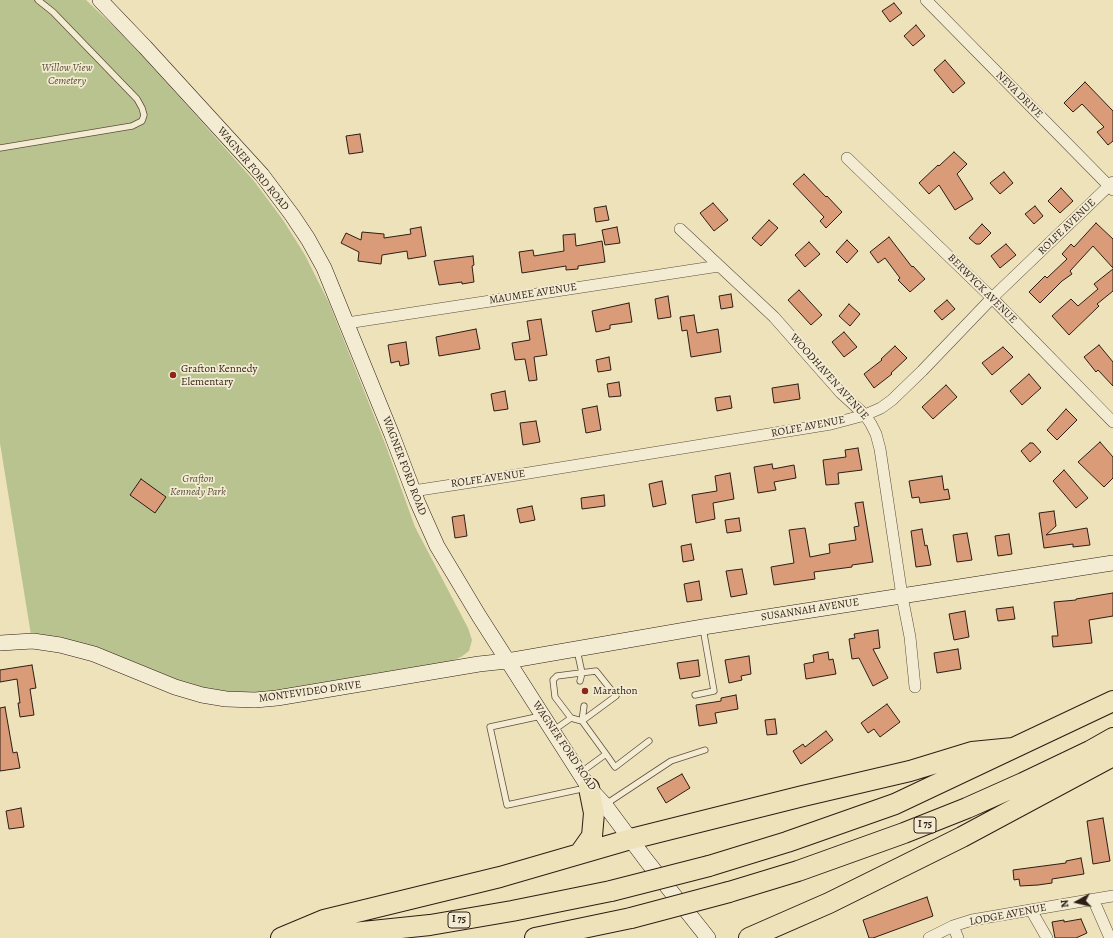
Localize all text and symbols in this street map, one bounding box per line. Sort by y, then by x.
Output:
park label: Willow View Cemetery [42,61,92,87]
street label: NEVA DRIVE [993,69,1045,121]
street label: WAGNER FORD ROAD [214,125,292,213]
street label: ROLFE AVENUE [1035,196,1099,258]
street label: BERWYCK AVENUE [945,252,1019,326]
street label: MAUMEE AVENUE [488,281,578,307]
street label: WOODHAVEN AVENUE [787,331,871,423]
place label: Grafton Kennedy Elementary [181,362,257,388]
marker: Grafton Kennedy Elementary [168,370,178,380]
street label: ROLFE AVENUE [770,413,846,441]
street label: WAGNER FORD ROAD [379,415,429,517]
street label: ROLFE AVENUE [450,467,526,491]
park label: Grafton Kennedy Park [170,472,226,498]
street label: SUSANNAH AVENUE [760,596,860,624]
street label: MONTEVIDEO DRIVE [258,678,362,706]
place label: Marathon [593,684,638,698]
marker: Marathon [580,686,590,696]
street label: WAGNER FORD ROAD [529,699,599,793]
road number: I 75 [914,817,936,833]
north arrow [1057,882,1097,922]
text: N [1057,899,1073,909]
street label: LODGE AVENUE [968,901,1048,929]
road number: I 75 [448,912,470,928]

